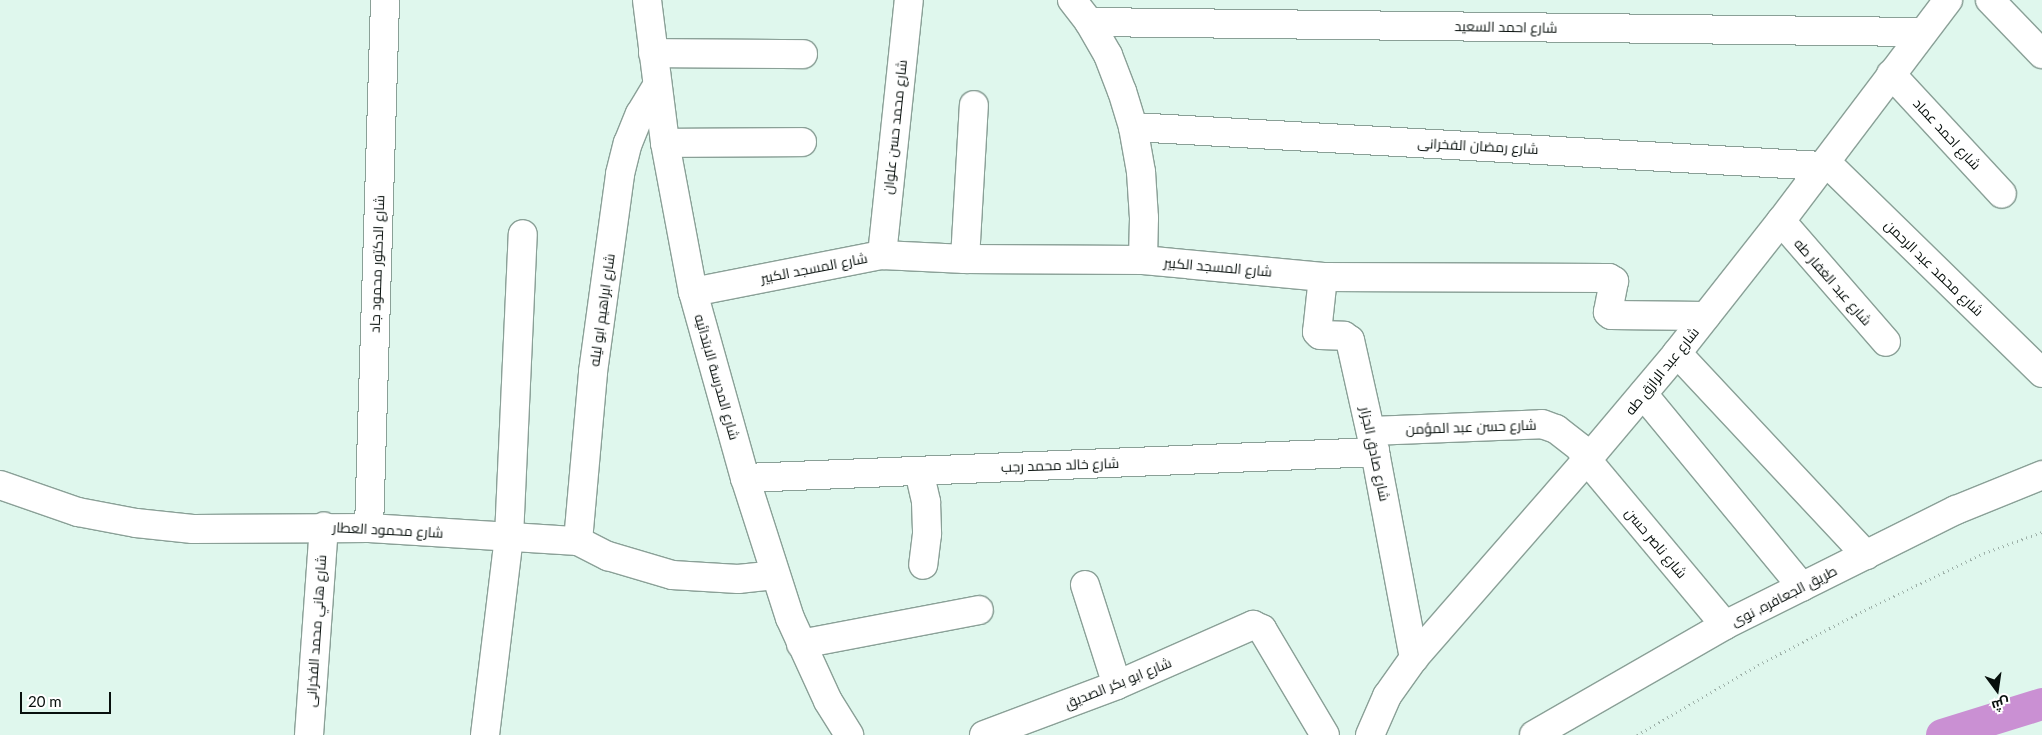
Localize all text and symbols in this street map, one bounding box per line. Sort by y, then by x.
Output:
street label: شارع احمد السعيد [1454,18,1558,36]
street label: شارع محمد حسن علوان [880,59,910,195]
street label: شارع احمد عماد [1910,95,1984,173]
street label: شارع رمضان الفخرانى [1417,134,1539,158]
street label: شارع الدكتور محمود جاد [366,195,388,333]
street label: شارع محمد عبد الرحمن [1881,216,1987,320]
street label: شارع عبد الغفار طه [1791,235,1875,329]
street label: شارع المسجد الكبير [759,249,869,287]
street label: شارع ابراهيم ابو ليله [586,252,618,368]
street label: شارع المسجد الكبير [1163,254,1273,280]
street label: شارع المدرسة الابتدائيه [691,312,743,442]
street label: شارع عبد الرازق طه [1622,324,1702,418]
street label: شارع صادق الجزار [1357,405,1393,503]
street label: شارع حسن عبد المؤمن [1405,416,1537,438]
street label: شارع خالد محمد رجب [1001,455,1119,475]
street label: شارع ناصر حسن [1622,504,1690,582]
street label: شارع محمود العطار [332,519,444,541]
street label: شارع هاني محمد الفخرانى [302,554,330,708]
street label: طريق الجعافره, نوى [1728,562,1840,630]
street label: شارع ابو بكر الصديق [1062,654,1174,712]
north arrow [1972,665,2022,715]
scale bar [22,682,114,714]
text: 20 m [28,692,62,710]
text: ش [1990,695,2012,715]

